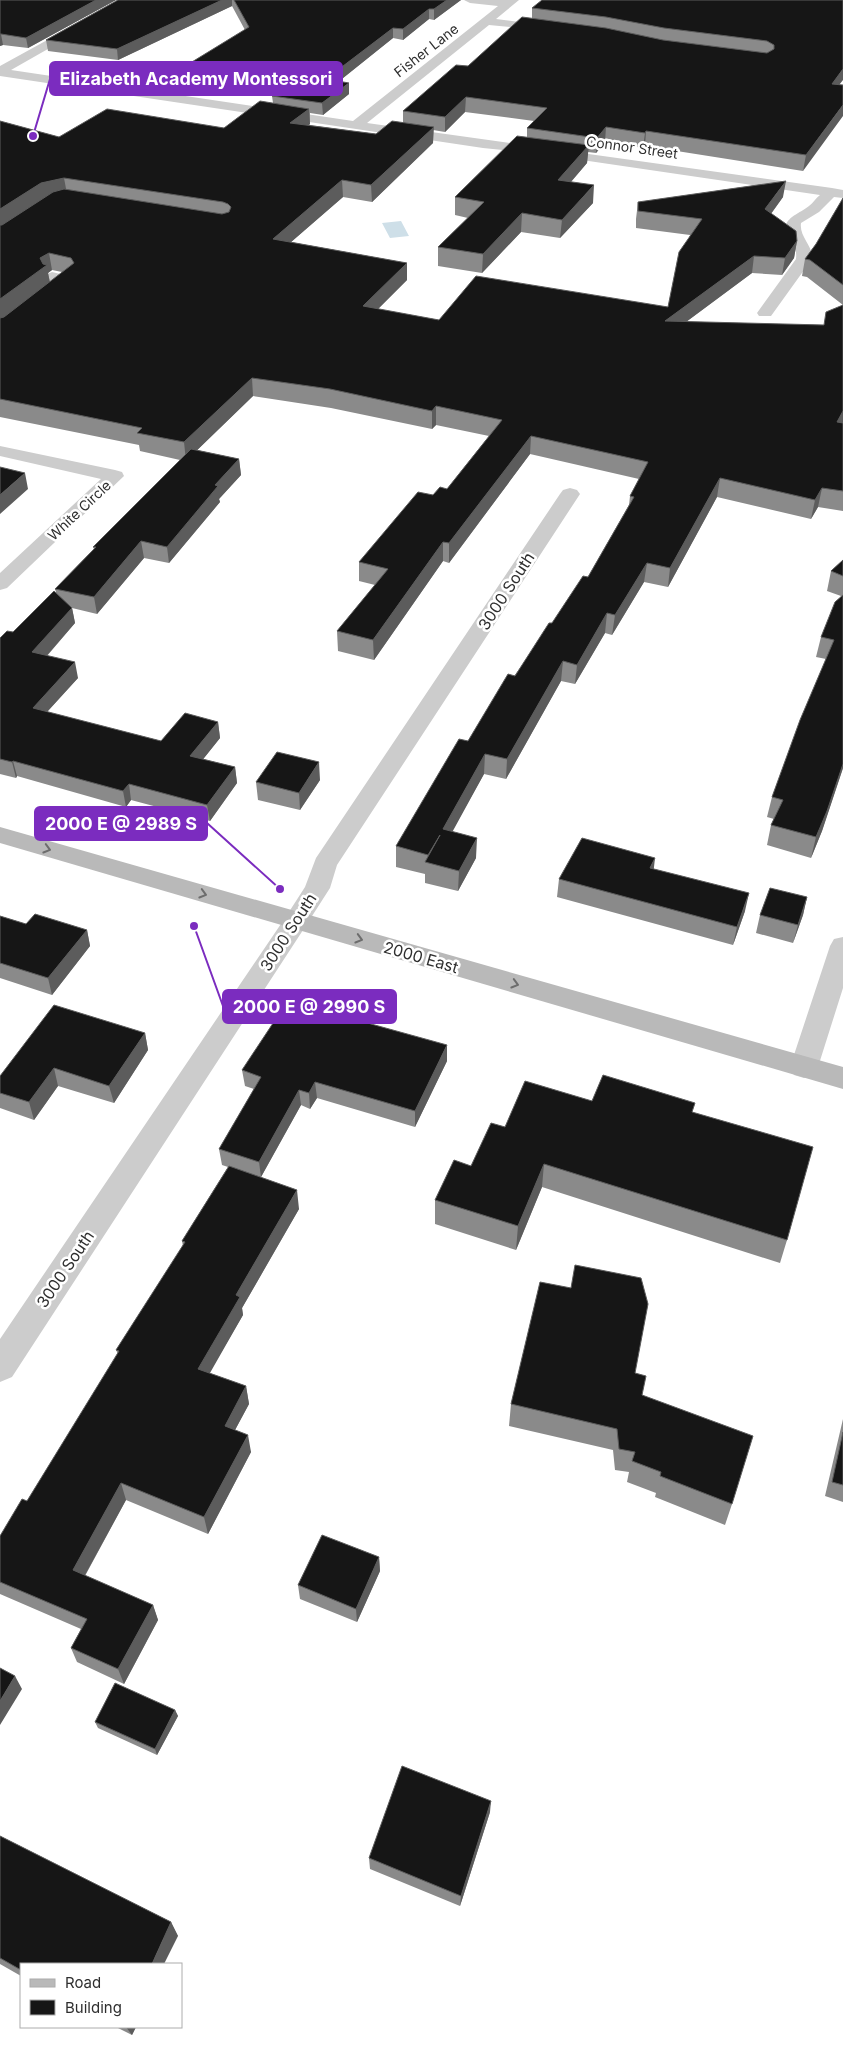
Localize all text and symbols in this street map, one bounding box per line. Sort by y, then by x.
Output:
street label: Fisher Lane [390,20,462,80]
callout: Elizabeth Academy Montessori [50,62,342,95]
text: Elizabeth Academy Montessori [60,68,332,89]
street label: Connor Street [585,132,679,162]
street label: White Circle [44,476,114,544]
street label: 3000 South [473,548,539,634]
callout: 2000 E @ 2989 S [35,807,207,840]
text: 2000 E @ 2989 S [45,813,197,834]
one-way arrow [42,843,50,853]
one-way arrow [198,888,207,898]
street label: 3000 South [255,889,321,975]
one-way arrow [355,933,363,943]
street label: 2000 East [381,937,461,977]
one-way arrow [511,978,519,988]
callout: 2000 E @ 2990 S [223,990,396,1023]
text: 2000 E @ 2990 S [233,996,386,1017]
street label: 3000 South [32,1227,98,1311]
legend [20,1963,182,2028]
text: Road [65,1973,101,1992]
text: Building [65,1998,122,2017]

